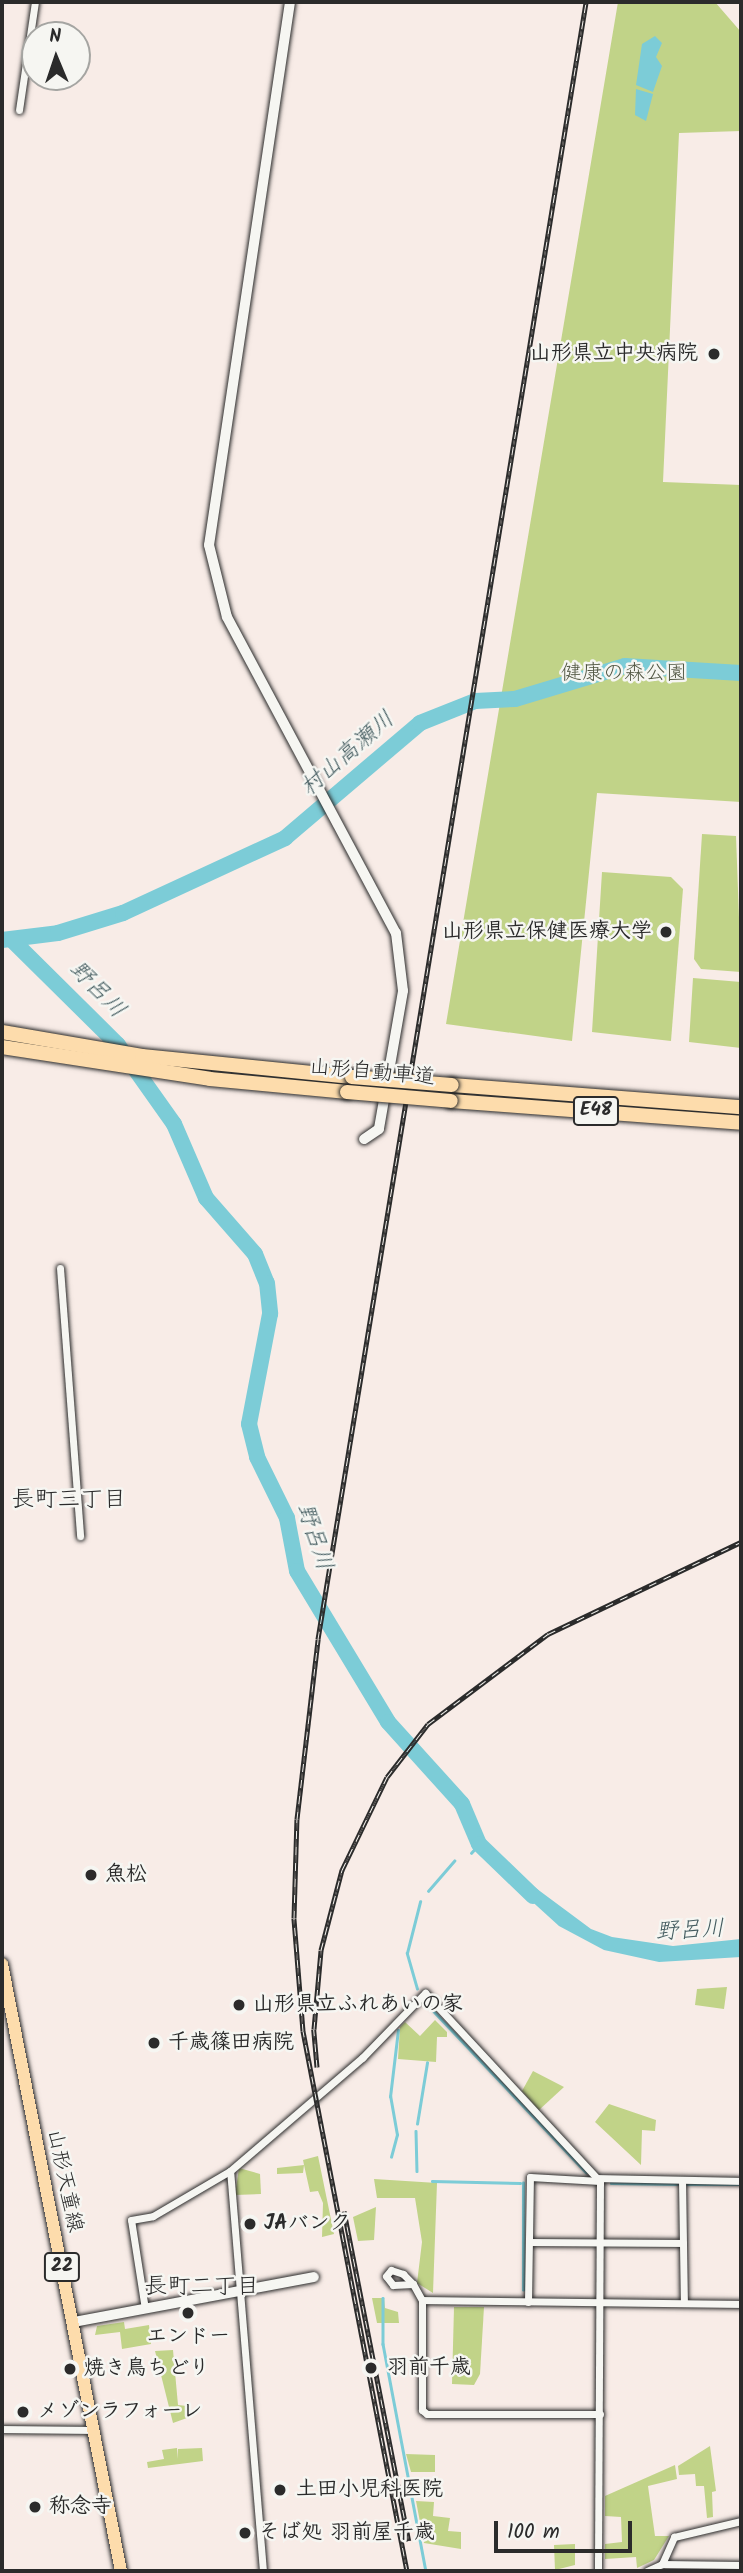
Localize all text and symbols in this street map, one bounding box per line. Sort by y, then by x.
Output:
north arrow [21,21,91,91]
text: N [49,22,62,52]
place label: 山形県立中央病院 [530,341,698,367]
marker: 山形県立中央病院 [704,344,724,364]
park label: 健康の森公園 [561,661,687,687]
water label: 村山高瀬川 [296,706,400,802]
place label: 山形県立保健医療大学 [442,919,652,945]
marker: 山形県立保健医療大学 [658,924,674,940]
water label: 野呂川 [63,956,131,1024]
street label: 山形自動車道 [308,1055,436,1091]
road number: E48 [572,1096,620,1126]
district label: 長町三丁目 [12,1486,126,1514]
water label: 野呂川 [290,1500,338,1574]
place label: 魚松 [105,1862,147,1888]
marker: 魚松 [83,1867,99,1883]
water label: 野呂川 [655,1915,725,1947]
place label: 山形県立ふれあいの家 [253,1992,463,2018]
marker: 山形県立ふれあいの家 [231,1997,247,2013]
place label: 千歳篠田病院 [168,2030,294,2056]
marker: 千歳篠田病院 [146,2035,162,2051]
street label: 山形天童線 [41,2127,87,2235]
place label: JAバンク [264,2211,350,2237]
marker: JAバンク [242,2216,258,2232]
road number: 22 [43,2252,81,2282]
district label: 長町二丁目 [145,2273,259,2301]
marker: エンドー [180,2305,196,2321]
place label: エンドー [146,2324,230,2350]
place label: 羽前千歳 [387,2355,471,2381]
place label: 焼き鳥ちどり [84,2356,210,2382]
marker: 羽前千歳 [361,2358,381,2378]
marker: 焼き鳥ちどり [62,2361,78,2377]
place label: メゾンラフォーレ [37,2399,205,2425]
marker: メゾンラフォーレ [15,2404,31,2420]
place label: 土田小児科医院 [296,2477,443,2503]
marker: 土田小児科医院 [270,2480,290,2500]
place label: 称念寺 [49,2494,112,2520]
marker: 称念寺 [27,2499,43,2515]
scale bar [498,2506,636,2550]
text: 100 m [507,2516,560,2549]
place label: そば処 羽前屋千歳 [259,2520,435,2546]
marker: そば処 羽前屋千歳 [237,2525,253,2541]

